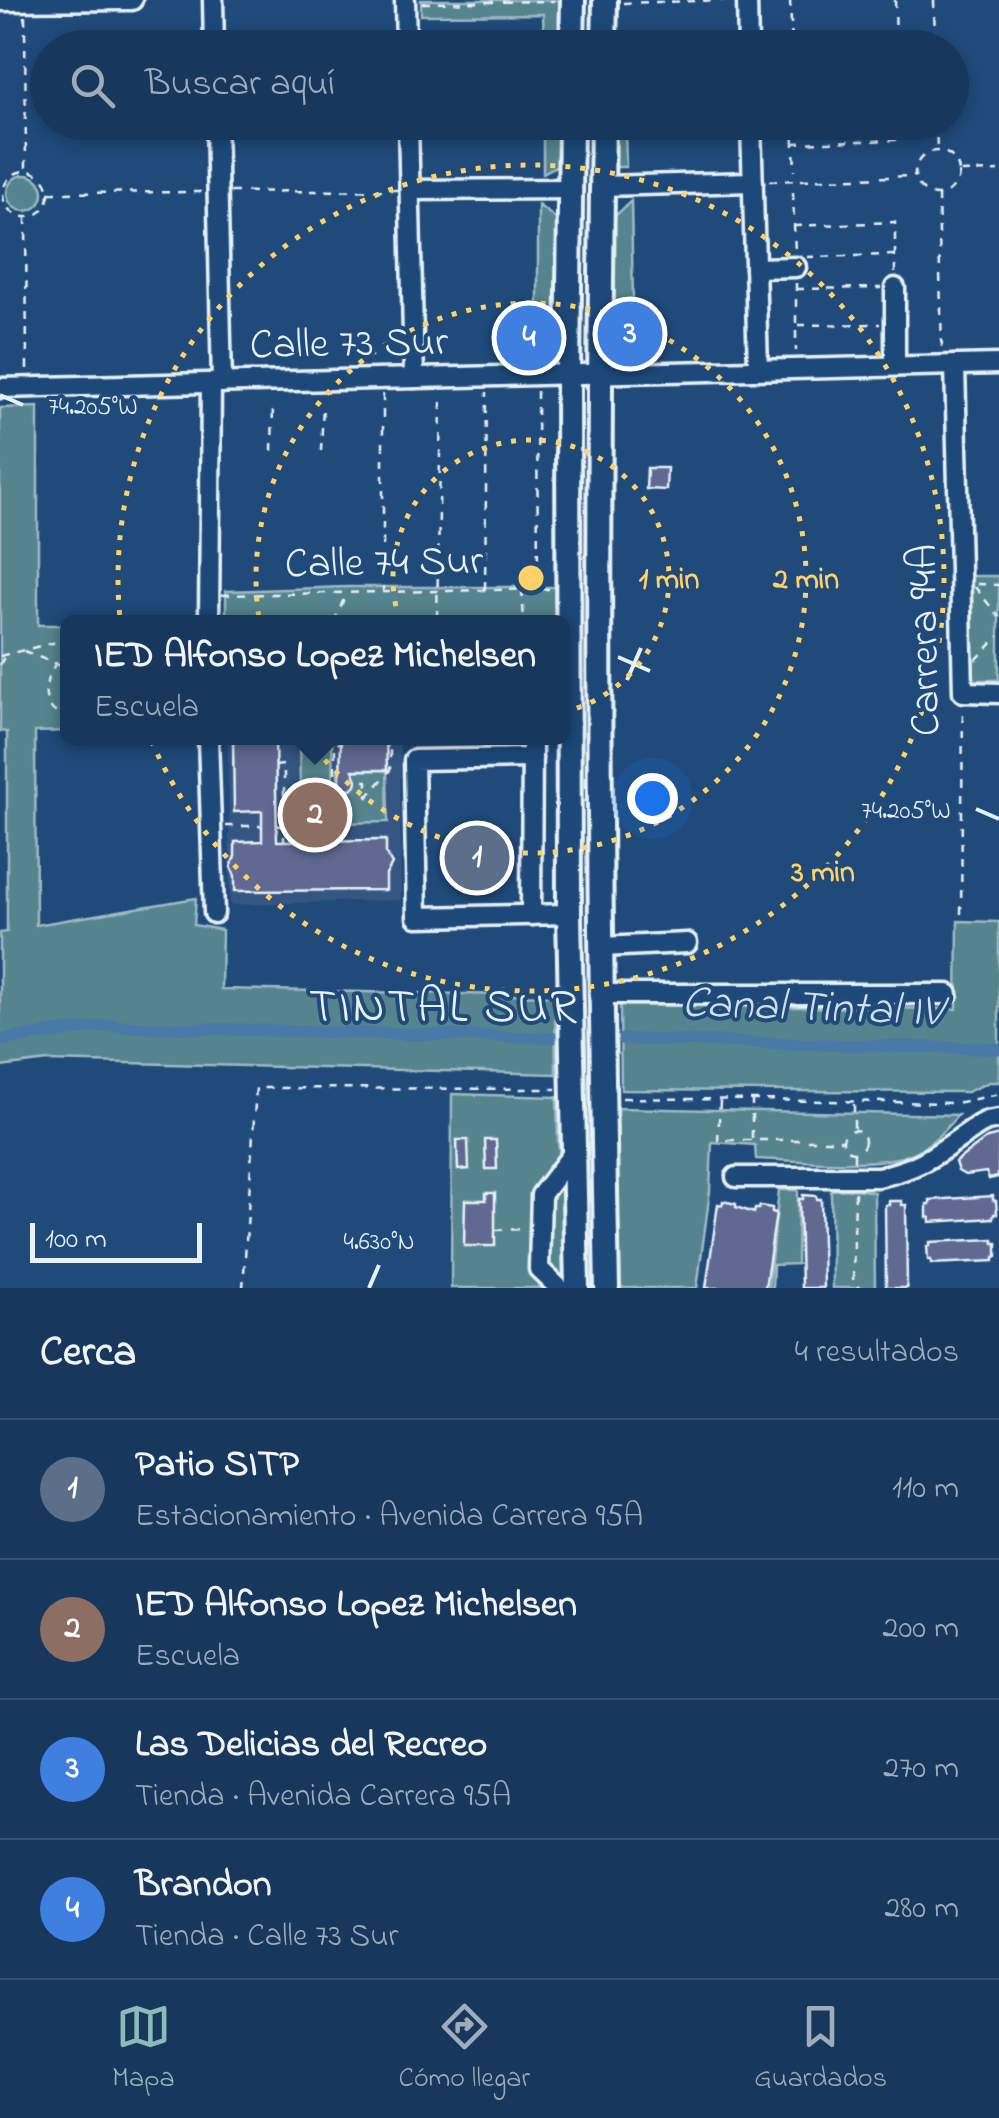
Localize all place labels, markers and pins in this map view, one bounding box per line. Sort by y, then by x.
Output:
pin: 3 [598,296,662,372]
pin: 4 [496,300,562,376]
centre of rings [513,560,549,596]
pin: 2 [282,778,348,852]
pin: 1 [444,820,510,896]

